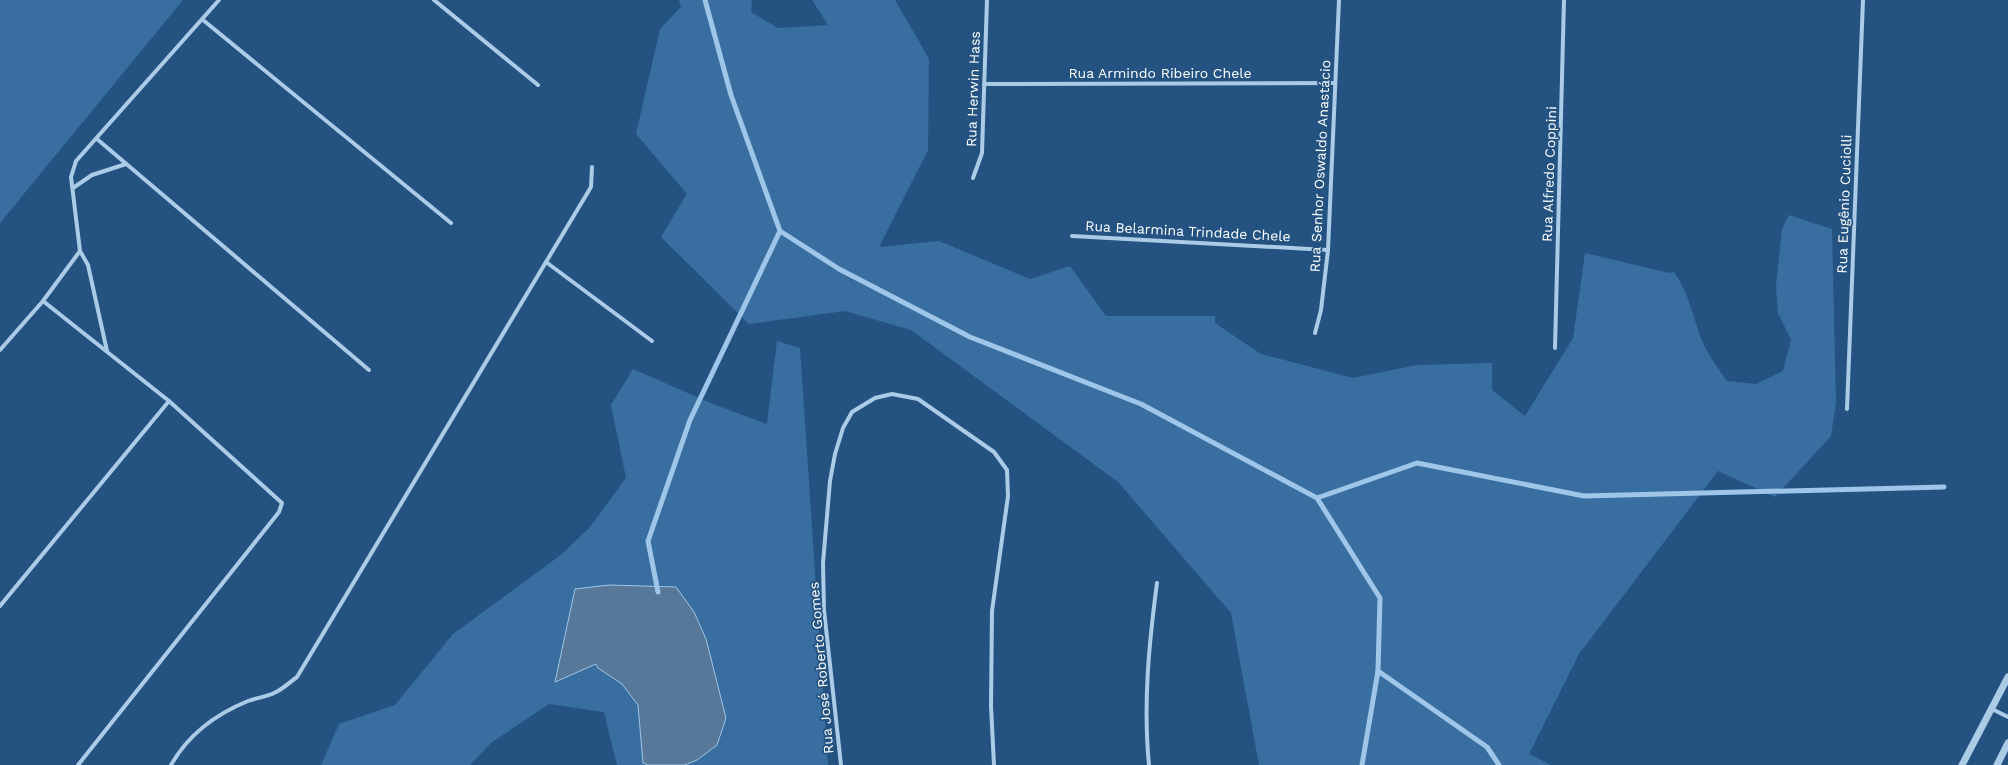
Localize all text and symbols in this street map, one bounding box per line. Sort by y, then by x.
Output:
street label: Rua Herwin Hass [963,31,983,147]
street label: Rua Senhor Oswaldo Anastácio [1306,59,1334,273]
street label: Rua Armindo Ribeiro Chele [1068,65,1252,81]
street label: Rua Alfredo Coppini [1539,106,1559,242]
street label: Rua Eugênio Cuciolli [1834,134,1854,274]
street label: Rua Belarmina Trindade Chele [1085,218,1291,244]
street label: Rua José Roberto Gomes [806,581,836,755]

